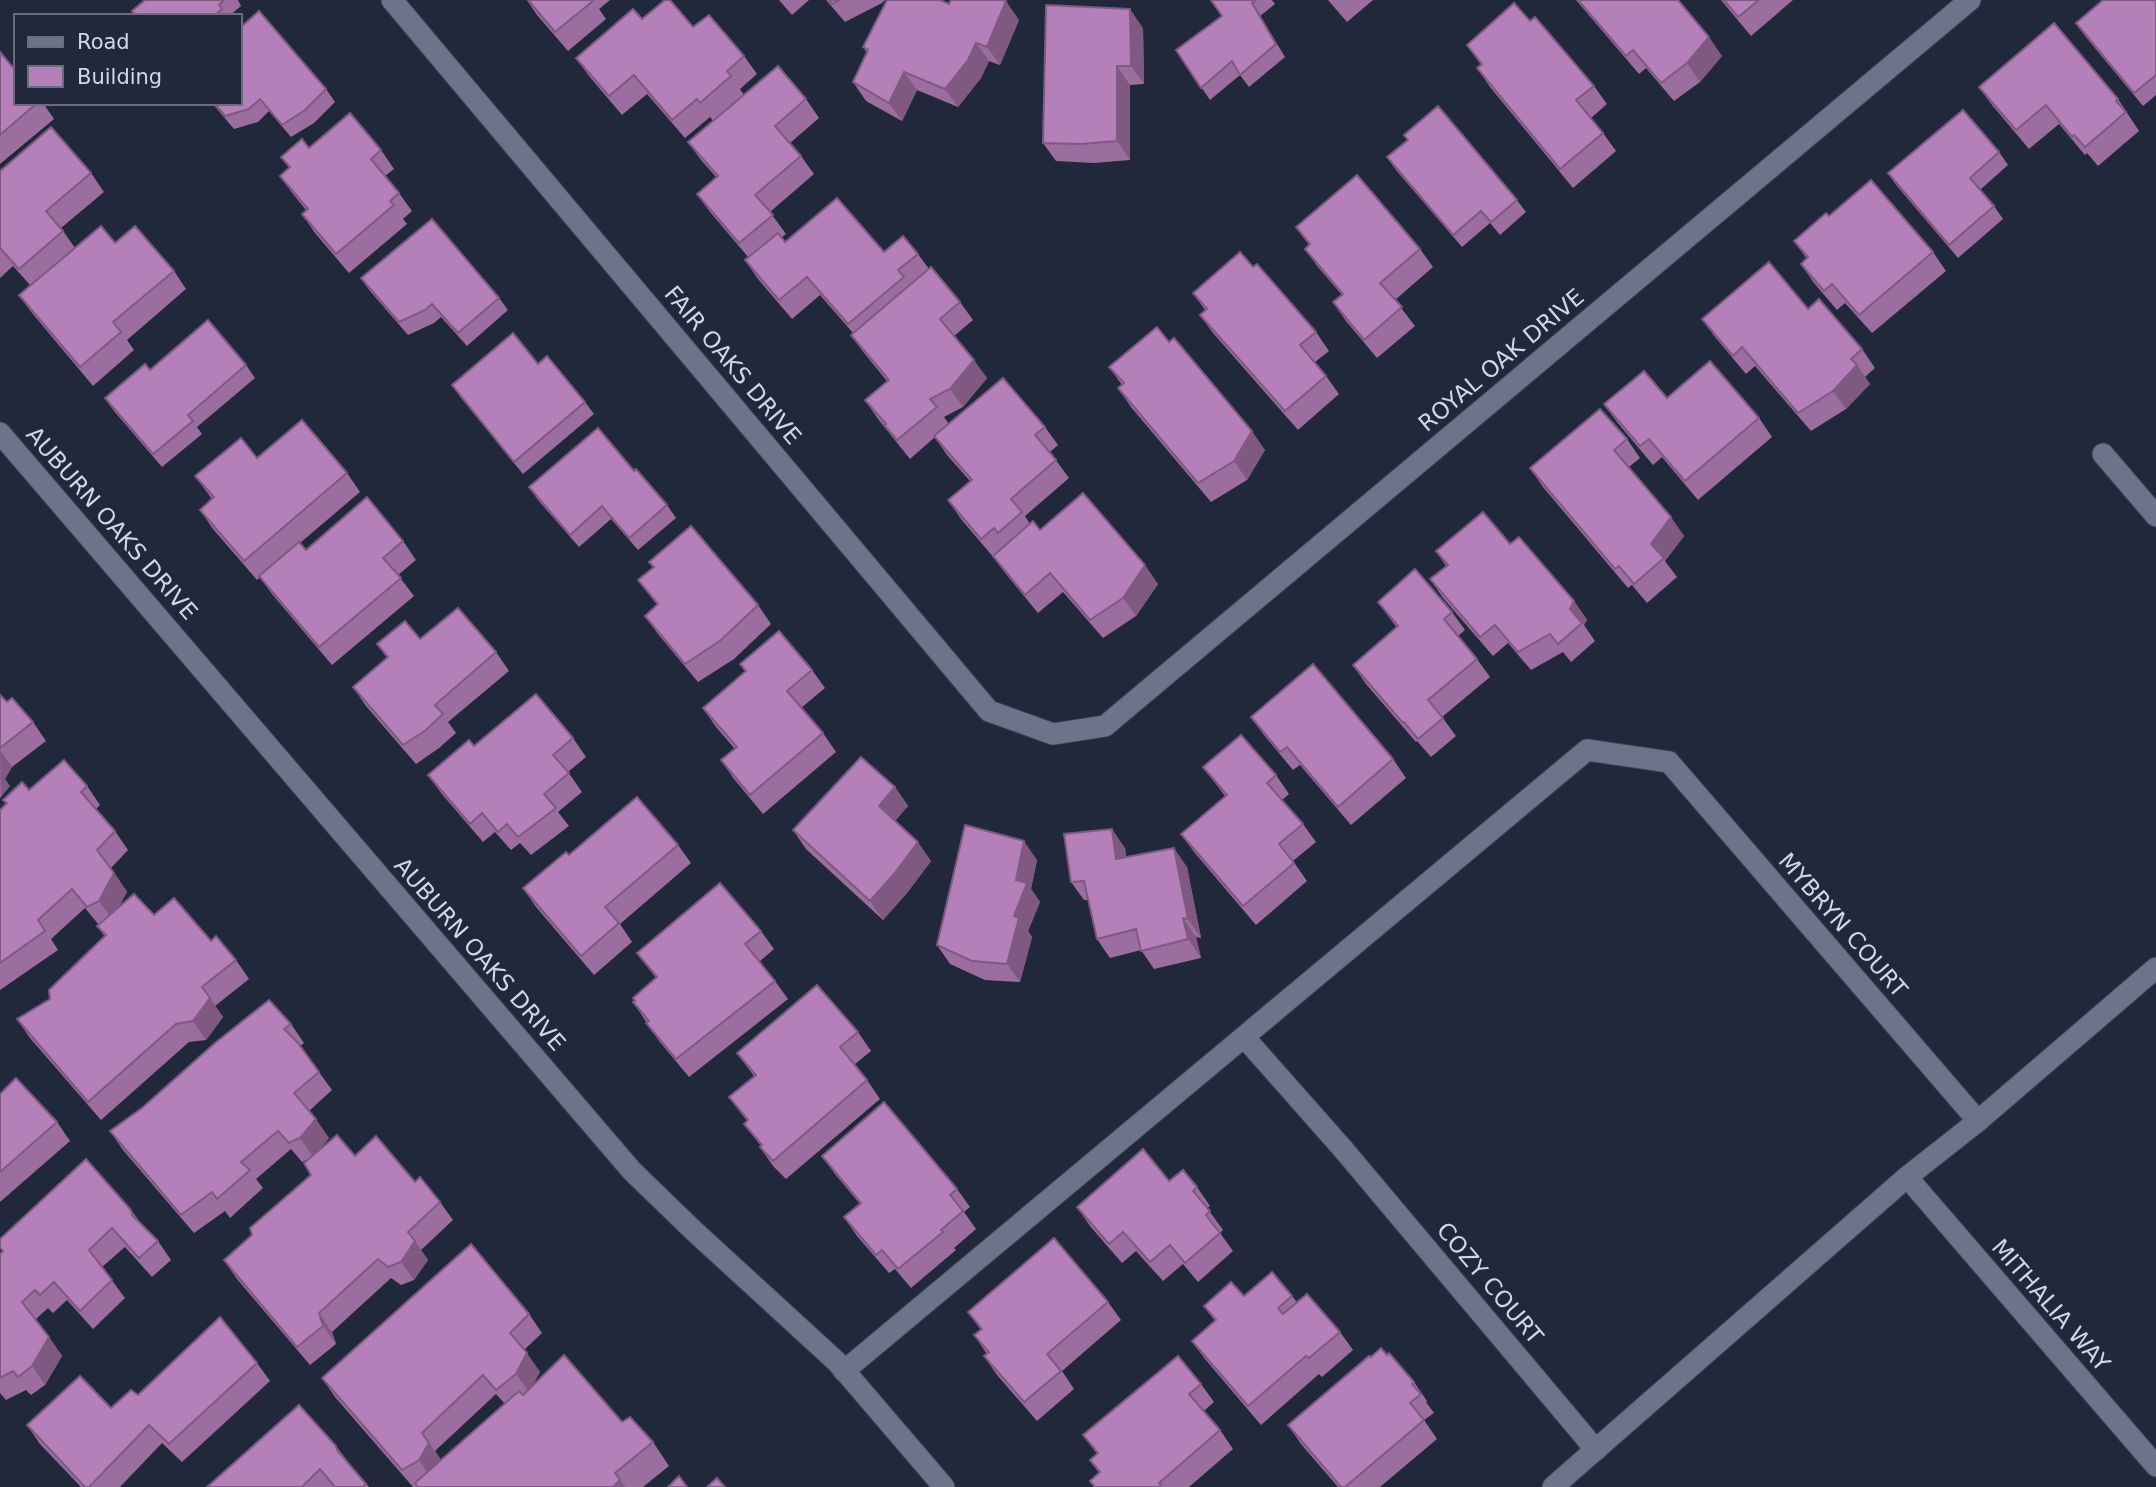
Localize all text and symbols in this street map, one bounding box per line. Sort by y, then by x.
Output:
legend [14,14,242,105]
text: Road [77,30,130,54]
text: Building [77,65,162,89]
street label: FAIR OAKS DRIVE [659,281,807,449]
street label: ROYAL OAK DRIVE [1413,283,1589,437]
street label: AUBURN OAKS DRIVE [21,421,203,625]
street label: MYBRYN COURT [1773,848,1913,1003]
street label: AUBURN OAKS DRIVE [389,852,571,1056]
street label: COZY COURT [1432,1217,1549,1350]
street label: MITHALIA WAY [1987,1234,2116,1377]

